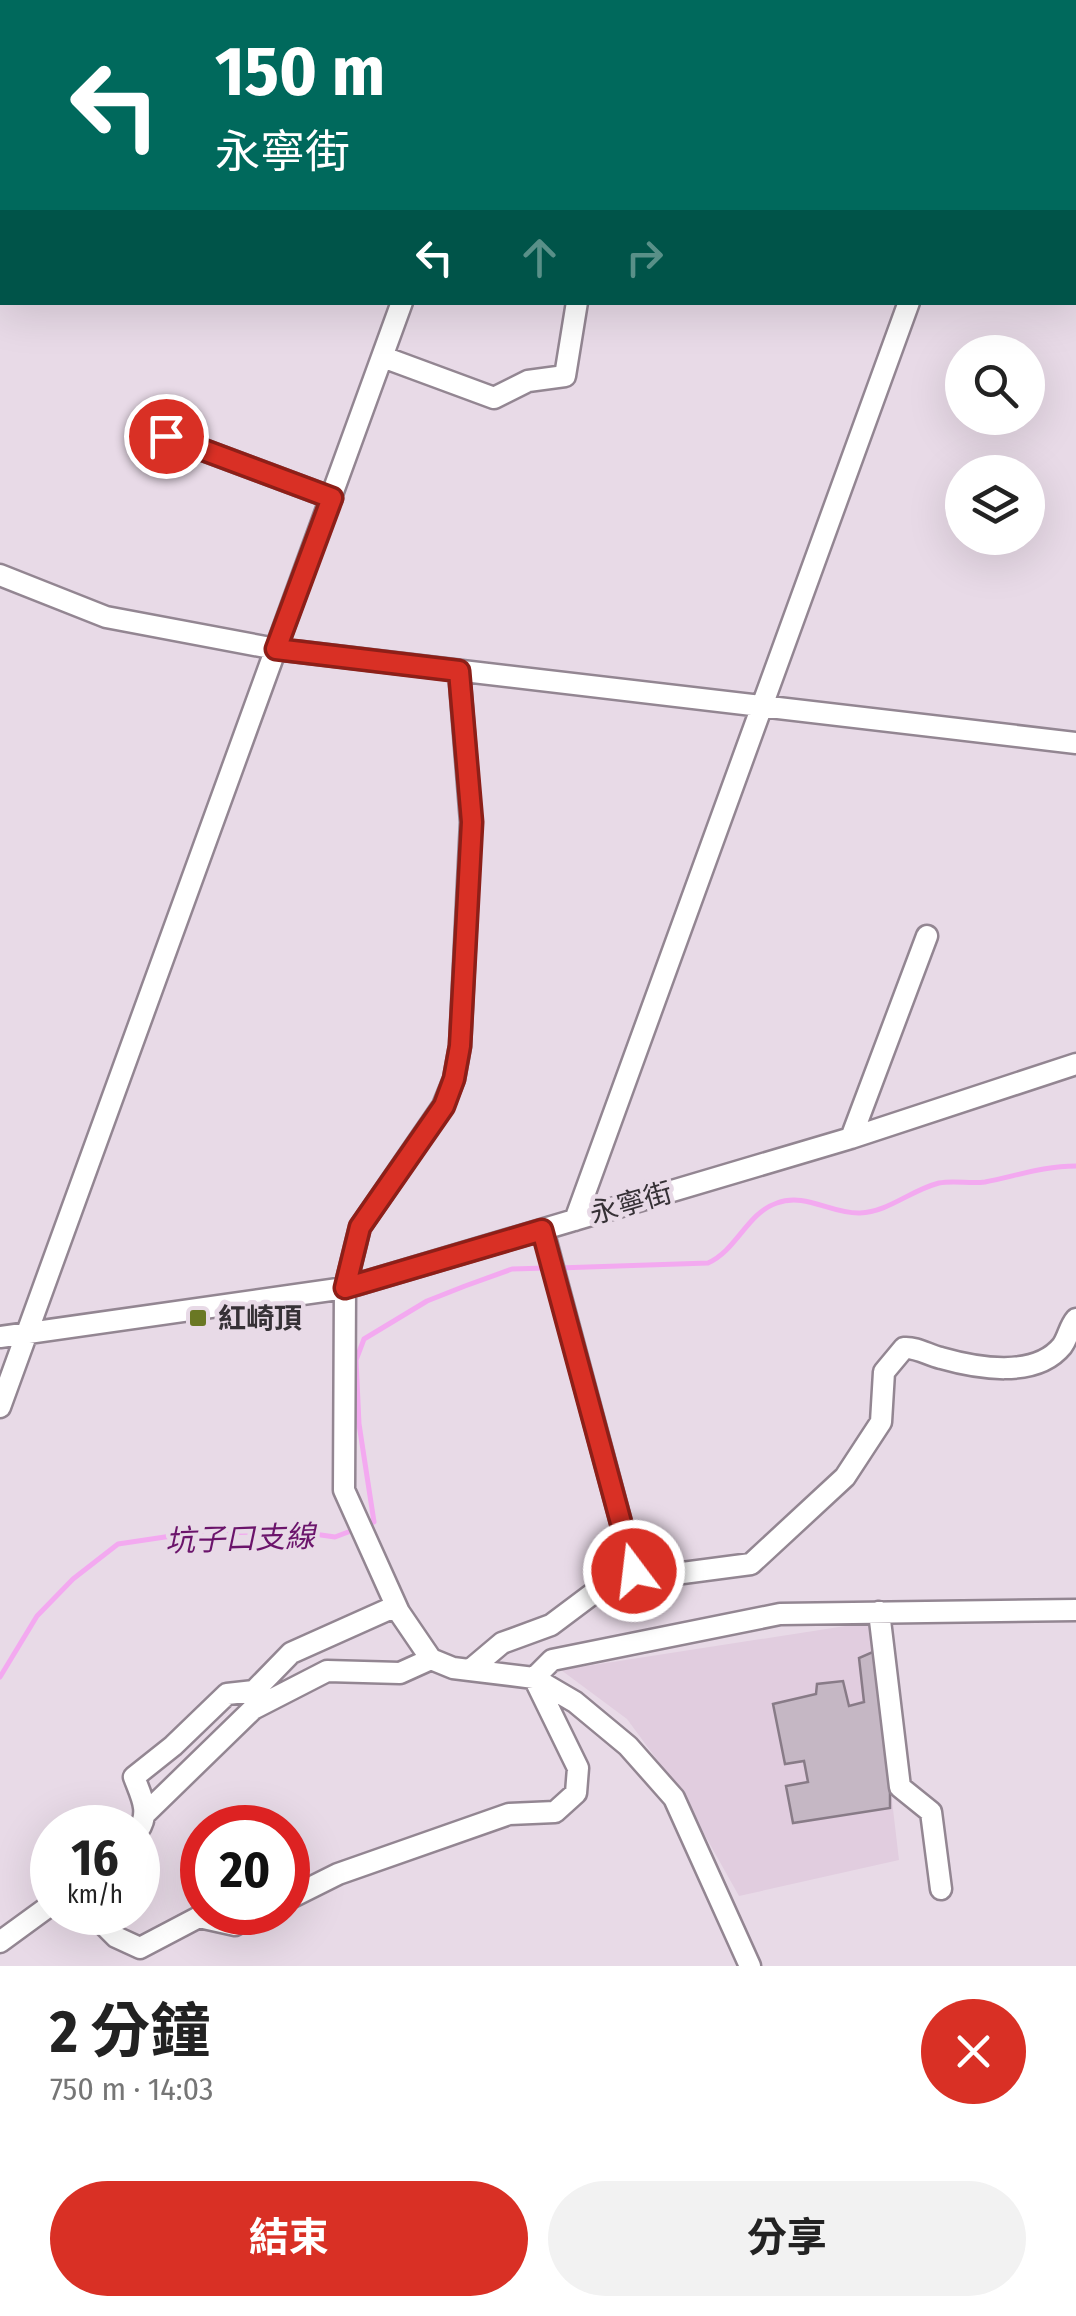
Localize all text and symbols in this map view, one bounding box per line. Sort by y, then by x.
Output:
text: 150 m [215,30,385,114]
icon: left [50,40,180,170]
text: 永寧街 [215,125,350,179]
icon: left [407,230,462,285]
icon: ahead [512,230,567,285]
icon: right [617,230,672,285]
map controls [945,335,1045,555]
button: search [945,335,1045,435]
pin [124,394,209,479]
icon: arrive [139,409,194,464]
button: layers [945,455,1045,555]
street label: 永寧街 [586,1176,676,1230]
place label: 紅崎頂 [218,1302,302,1335]
marker: 紅崎頂 [187,1307,209,1329]
water label: 坑子口支線 [164,1518,319,1560]
position arrow [582,1519,686,1623]
speed limit sign: 20 [180,1805,310,1935]
text: 16 [71,1828,119,1888]
text: km/h [67,1880,123,1910]
text: 2 分鐘 [50,1996,210,2068]
button: close [921,1999,1026,2104]
text: 750 m · 14:03 [50,2070,213,2108]
button: 結束 [50,2181,528,2296]
button: 分享 [548,2181,1026,2296]

